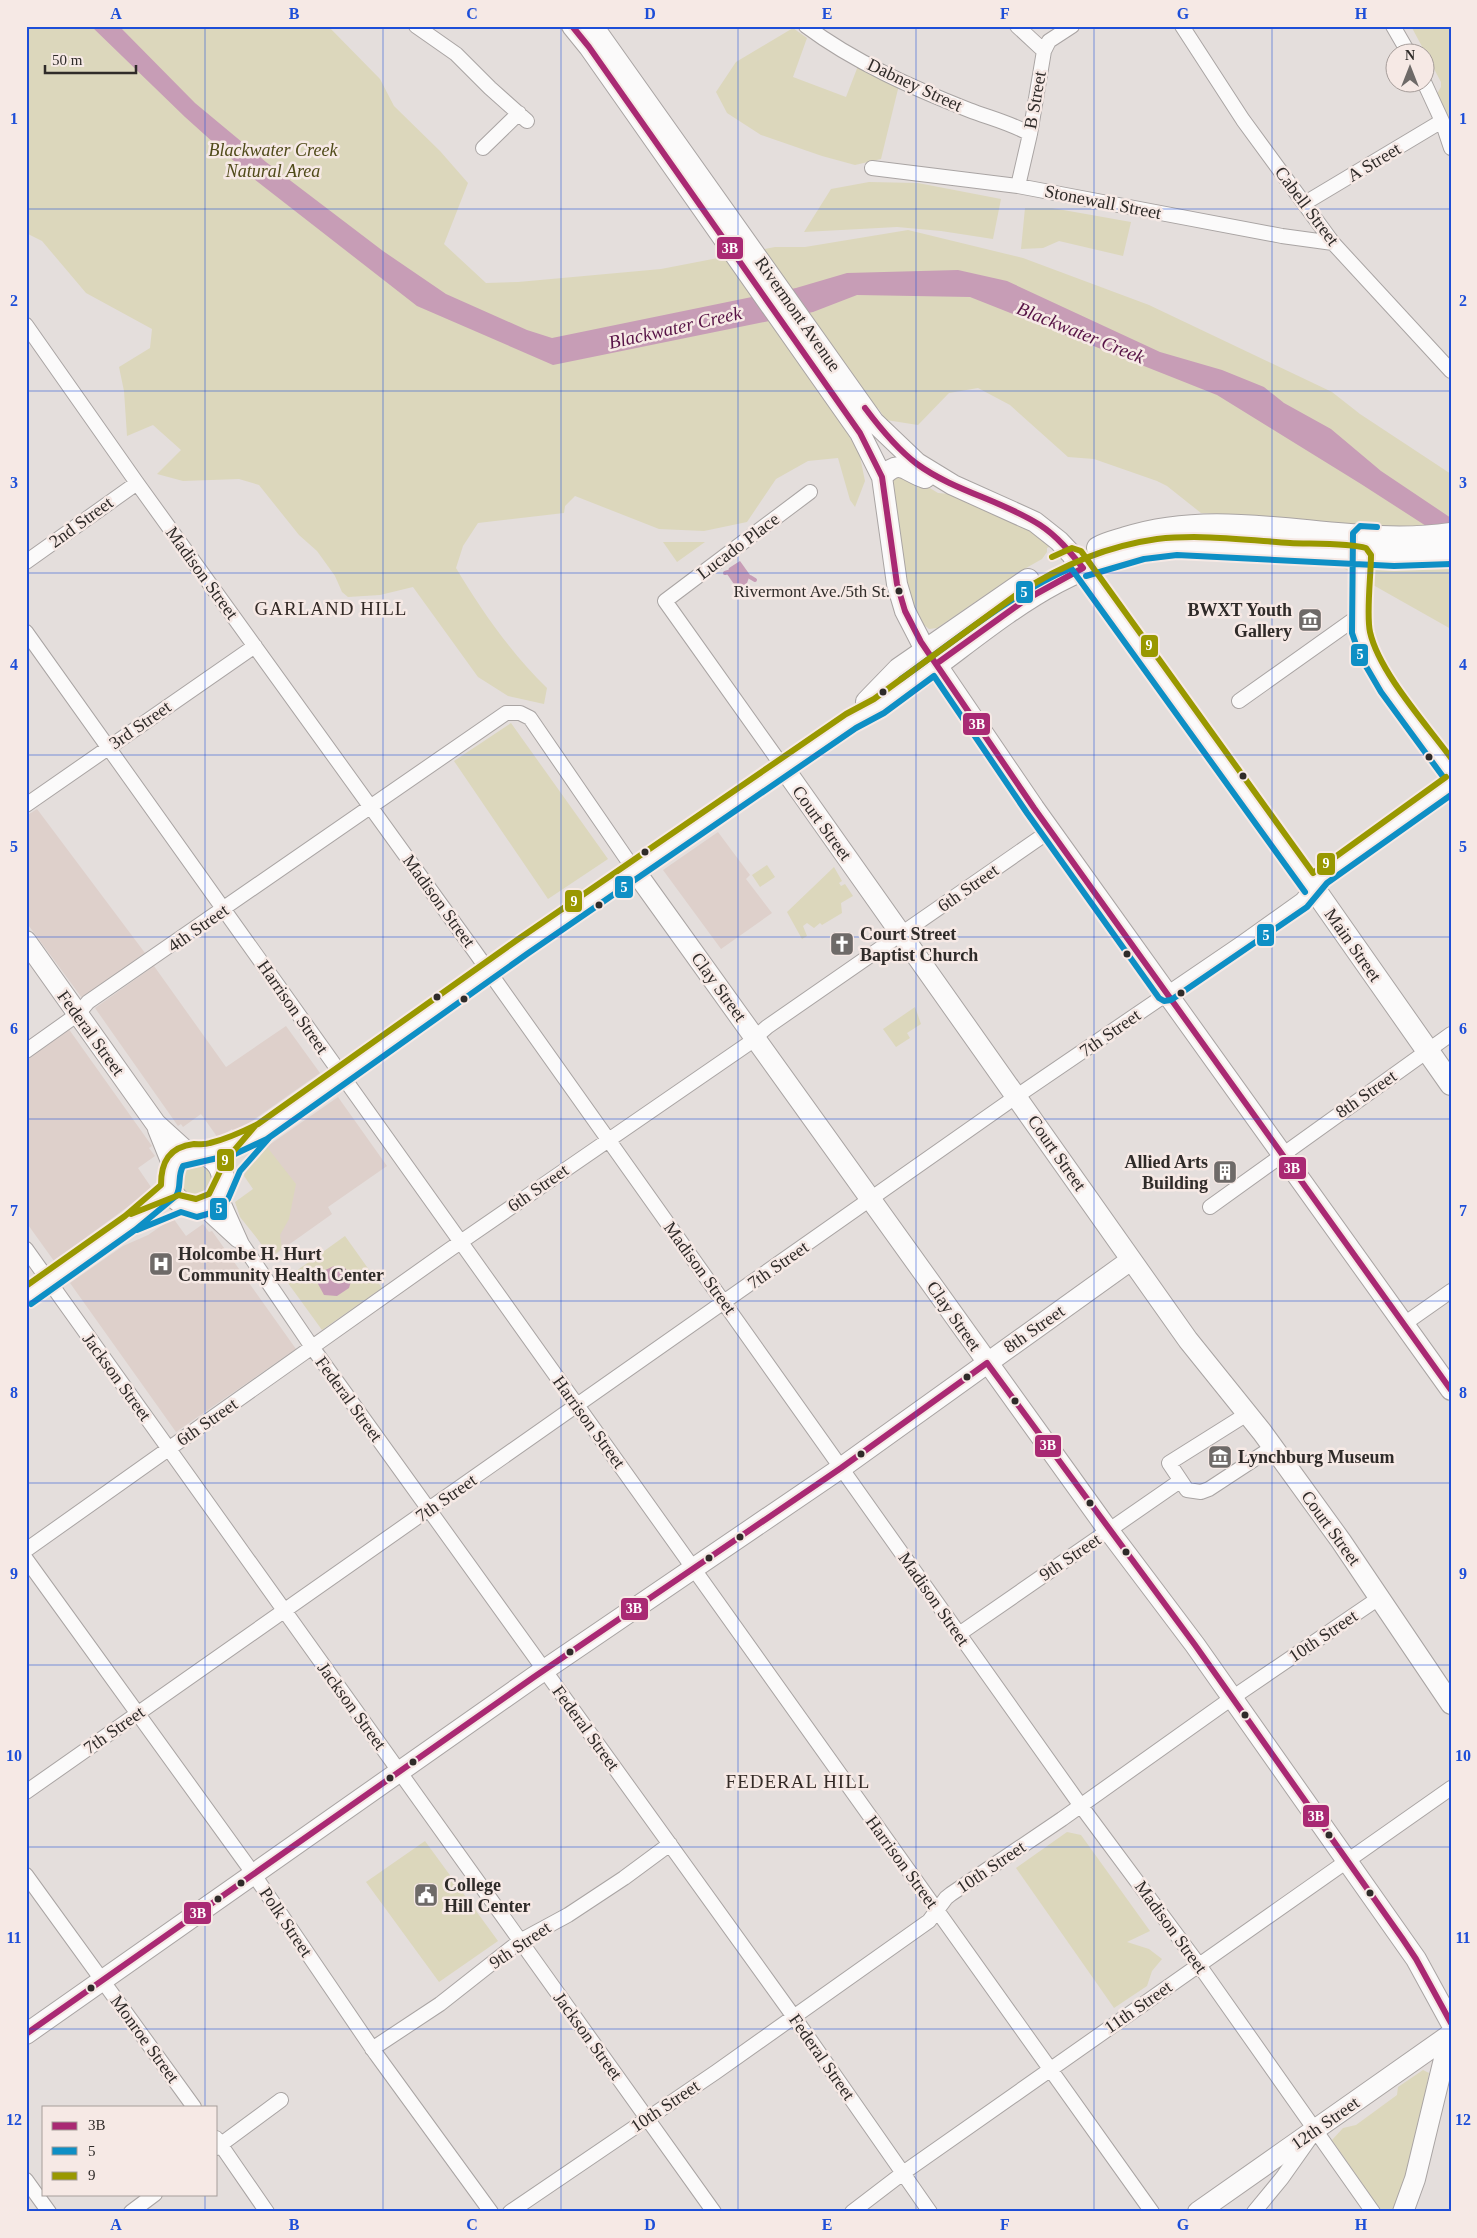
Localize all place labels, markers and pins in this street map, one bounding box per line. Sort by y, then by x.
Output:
place label: Rivermont Ave./5th St. [734,582,890,601]
marker: Rivermont Ave./5th St. [894,586,904,596]
place label: BWXT Youth Gallery [1187,600,1292,641]
museum icon: BWXT Youth Gallery [1297,607,1323,633]
unlabelled marker [878,687,888,697]
unlabelled marker [1424,752,1434,762]
unlabelled marker [1238,771,1248,781]
unlabelled marker [640,847,650,857]
unlabelled marker [594,900,604,910]
place label: Court Street Baptist Church [860,924,978,965]
church icon: Court Street Baptist Church [829,931,855,957]
unlabelled marker [1122,949,1132,959]
unlabelled marker [1176,988,1186,998]
unlabelled marker [432,992,442,1002]
unlabelled marker [459,994,469,1004]
place label: Allied Arts Building [1125,1152,1208,1193]
building icon: Allied Arts Building [1212,1159,1238,1185]
place label: Holcombe H. Hurt Community Health Center [178,1244,384,1285]
hospital icon: Holcombe H. Hurt Community Health Center [148,1251,174,1277]
unlabelled marker [962,1372,972,1382]
unlabelled marker [1010,1396,1020,1406]
museum icon: Lynchburg Museum [1207,1444,1233,1470]
place label: Lynchburg Museum [1238,1447,1395,1467]
unlabelled marker [856,1449,866,1459]
unlabelled marker [1085,1498,1095,1508]
unlabelled marker [735,1532,745,1542]
unlabelled marker [1121,1547,1131,1557]
unlabelled marker [704,1553,714,1563]
unlabelled marker [565,1647,575,1657]
unlabelled marker [1240,1710,1250,1720]
unlabelled marker [408,1757,418,1767]
unlabelled marker [385,1773,395,1783]
unlabelled marker [1324,1830,1334,1840]
place label: College Hill Center [444,1875,530,1916]
unlabelled marker [236,1878,246,1888]
public building icon: College Hill Center [413,1882,439,1908]
unlabelled marker [1365,1888,1375,1898]
unlabelled marker [213,1894,223,1904]
unlabelled marker [86,1983,96,1993]

